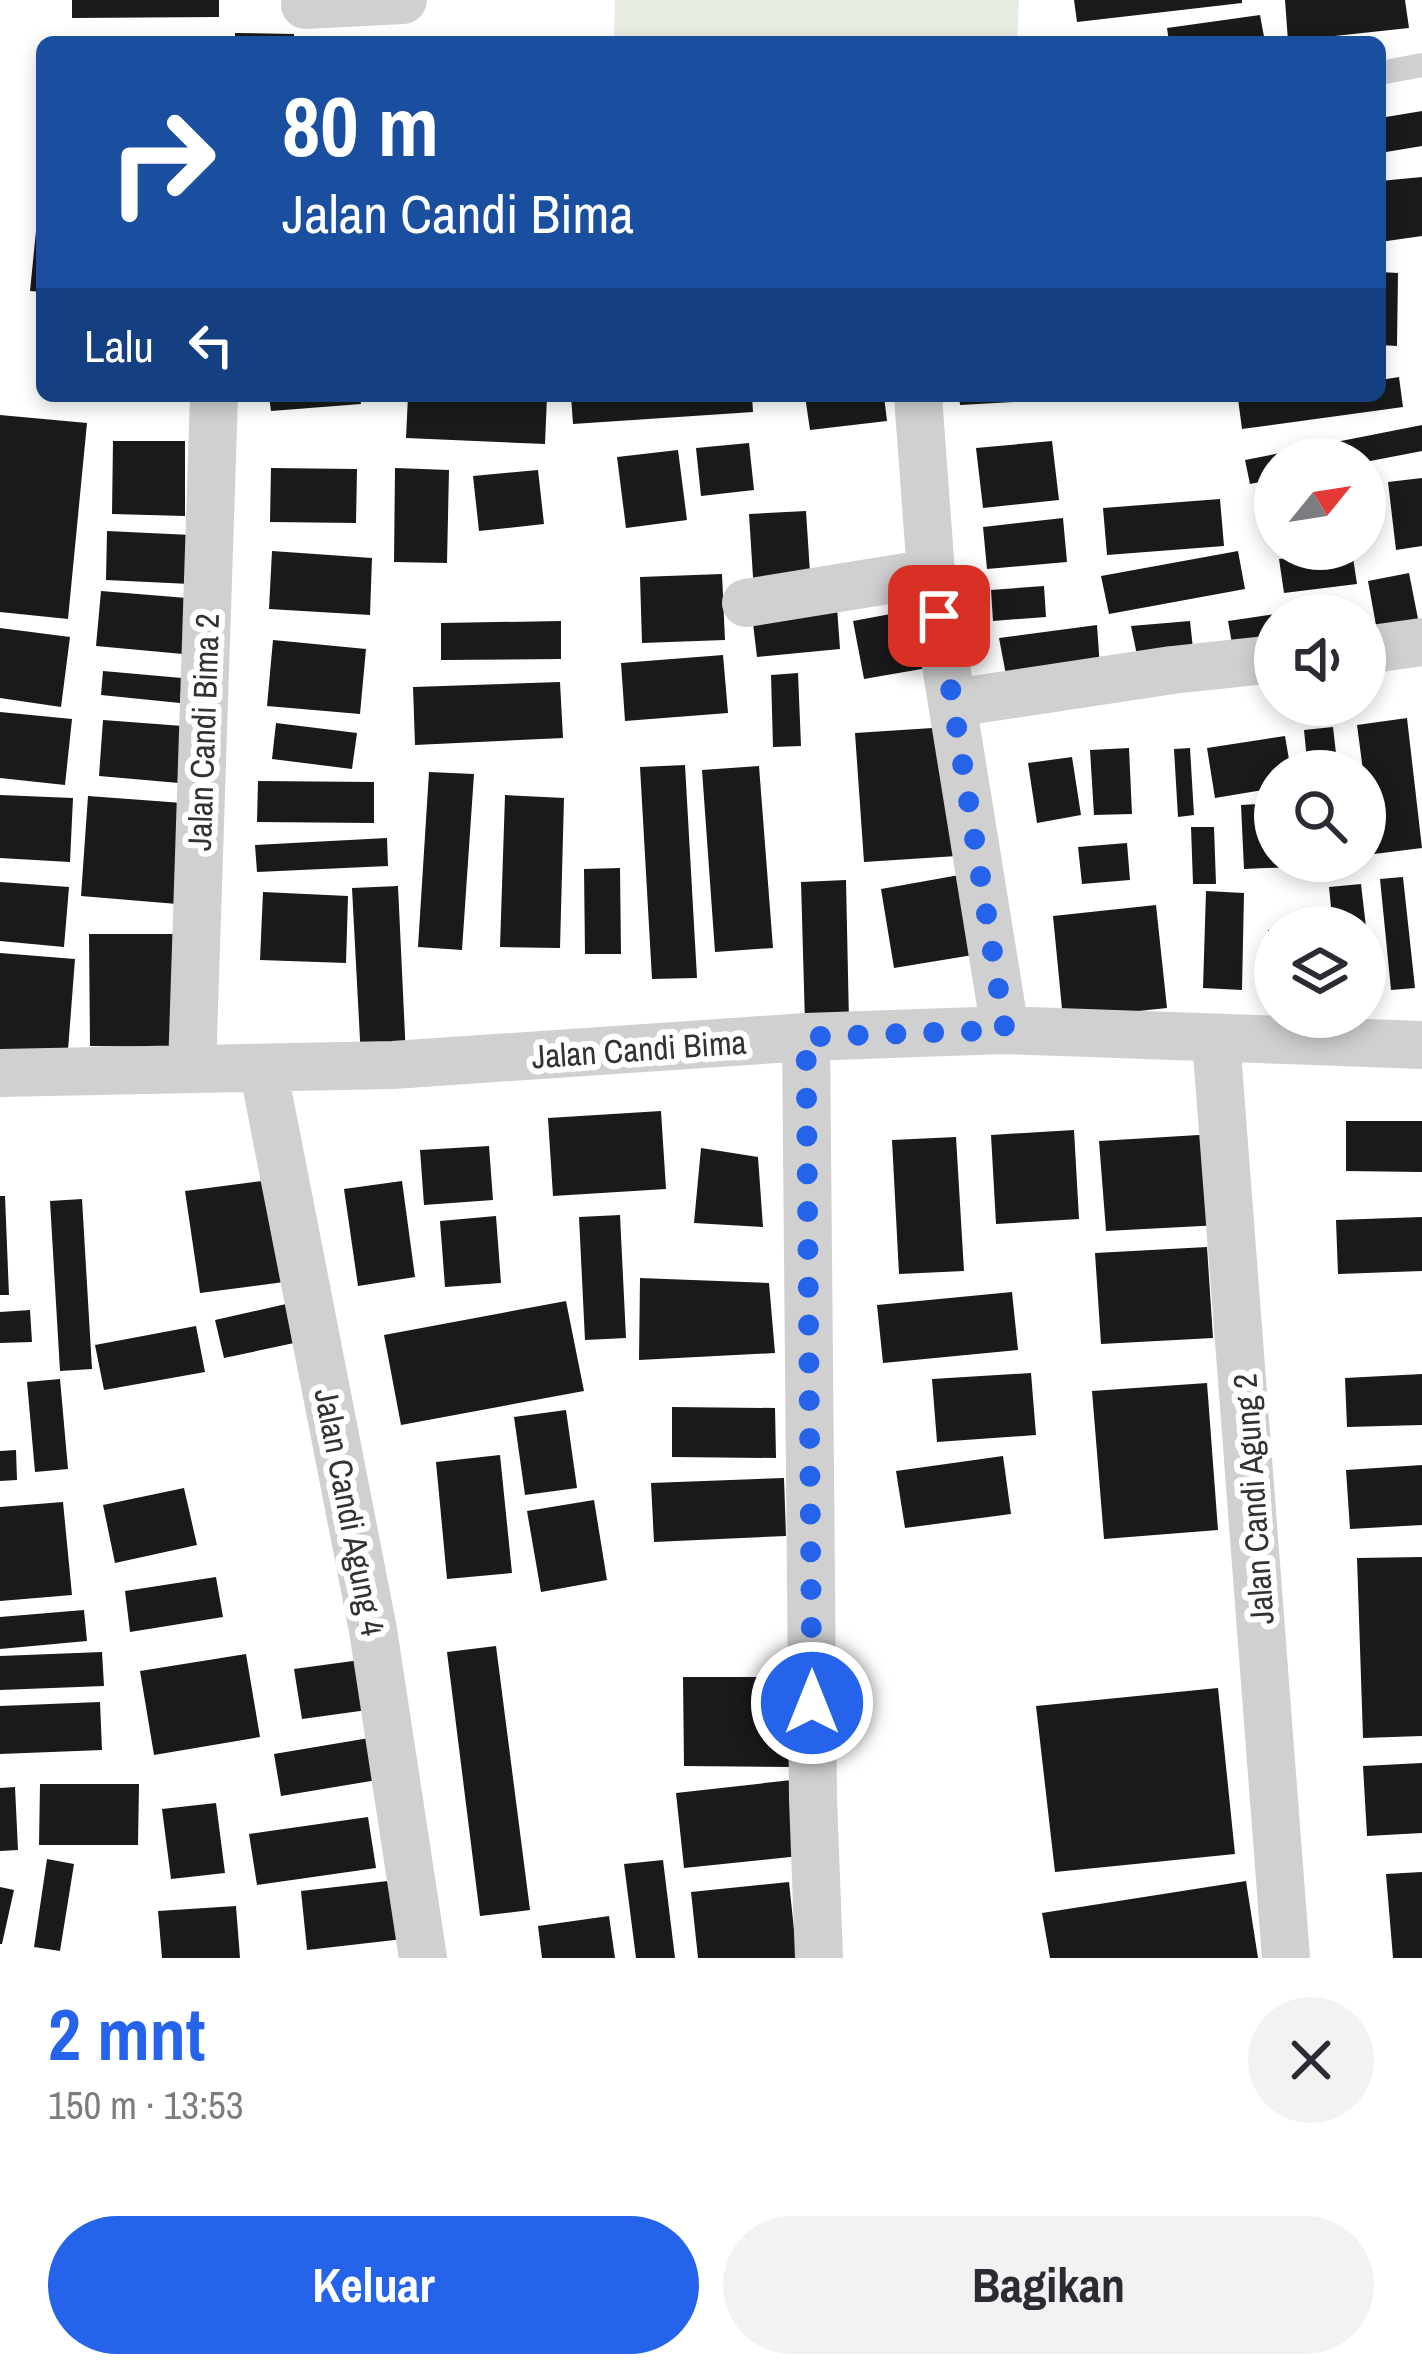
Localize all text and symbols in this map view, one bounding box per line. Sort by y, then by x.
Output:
text: 80 m [282,69,439,182]
icon: right [84,84,240,240]
text: Jalan Candi Bima [282,177,634,250]
icon: left [178,312,244,378]
text: Lalu [84,315,154,376]
north arrow [1254,438,1386,570]
map controls [1254,438,1386,1038]
pin [888,565,990,667]
icon: arrive [906,583,972,649]
button: sound [1254,594,1386,726]
street label: Jalan Candi Bima 2 [177,612,229,852]
button: search [1254,750,1386,882]
button: layers [1254,906,1386,1038]
street label: Jalan Candi Bima [530,1020,748,1078]
street label: Jalan Candi Agung 2 [1222,1372,1284,1626]
street label: Jalan Candi Agung 4 [304,1384,396,1640]
position arrow [749,1640,875,1766]
text: 2 mnt [48,1985,205,2082]
button: close [1248,1997,1374,2123]
text: 150 m · 13:53 [48,2079,244,2131]
button: Keluar [48,2216,699,2354]
button: Bagikan [723,2216,1374,2354]

